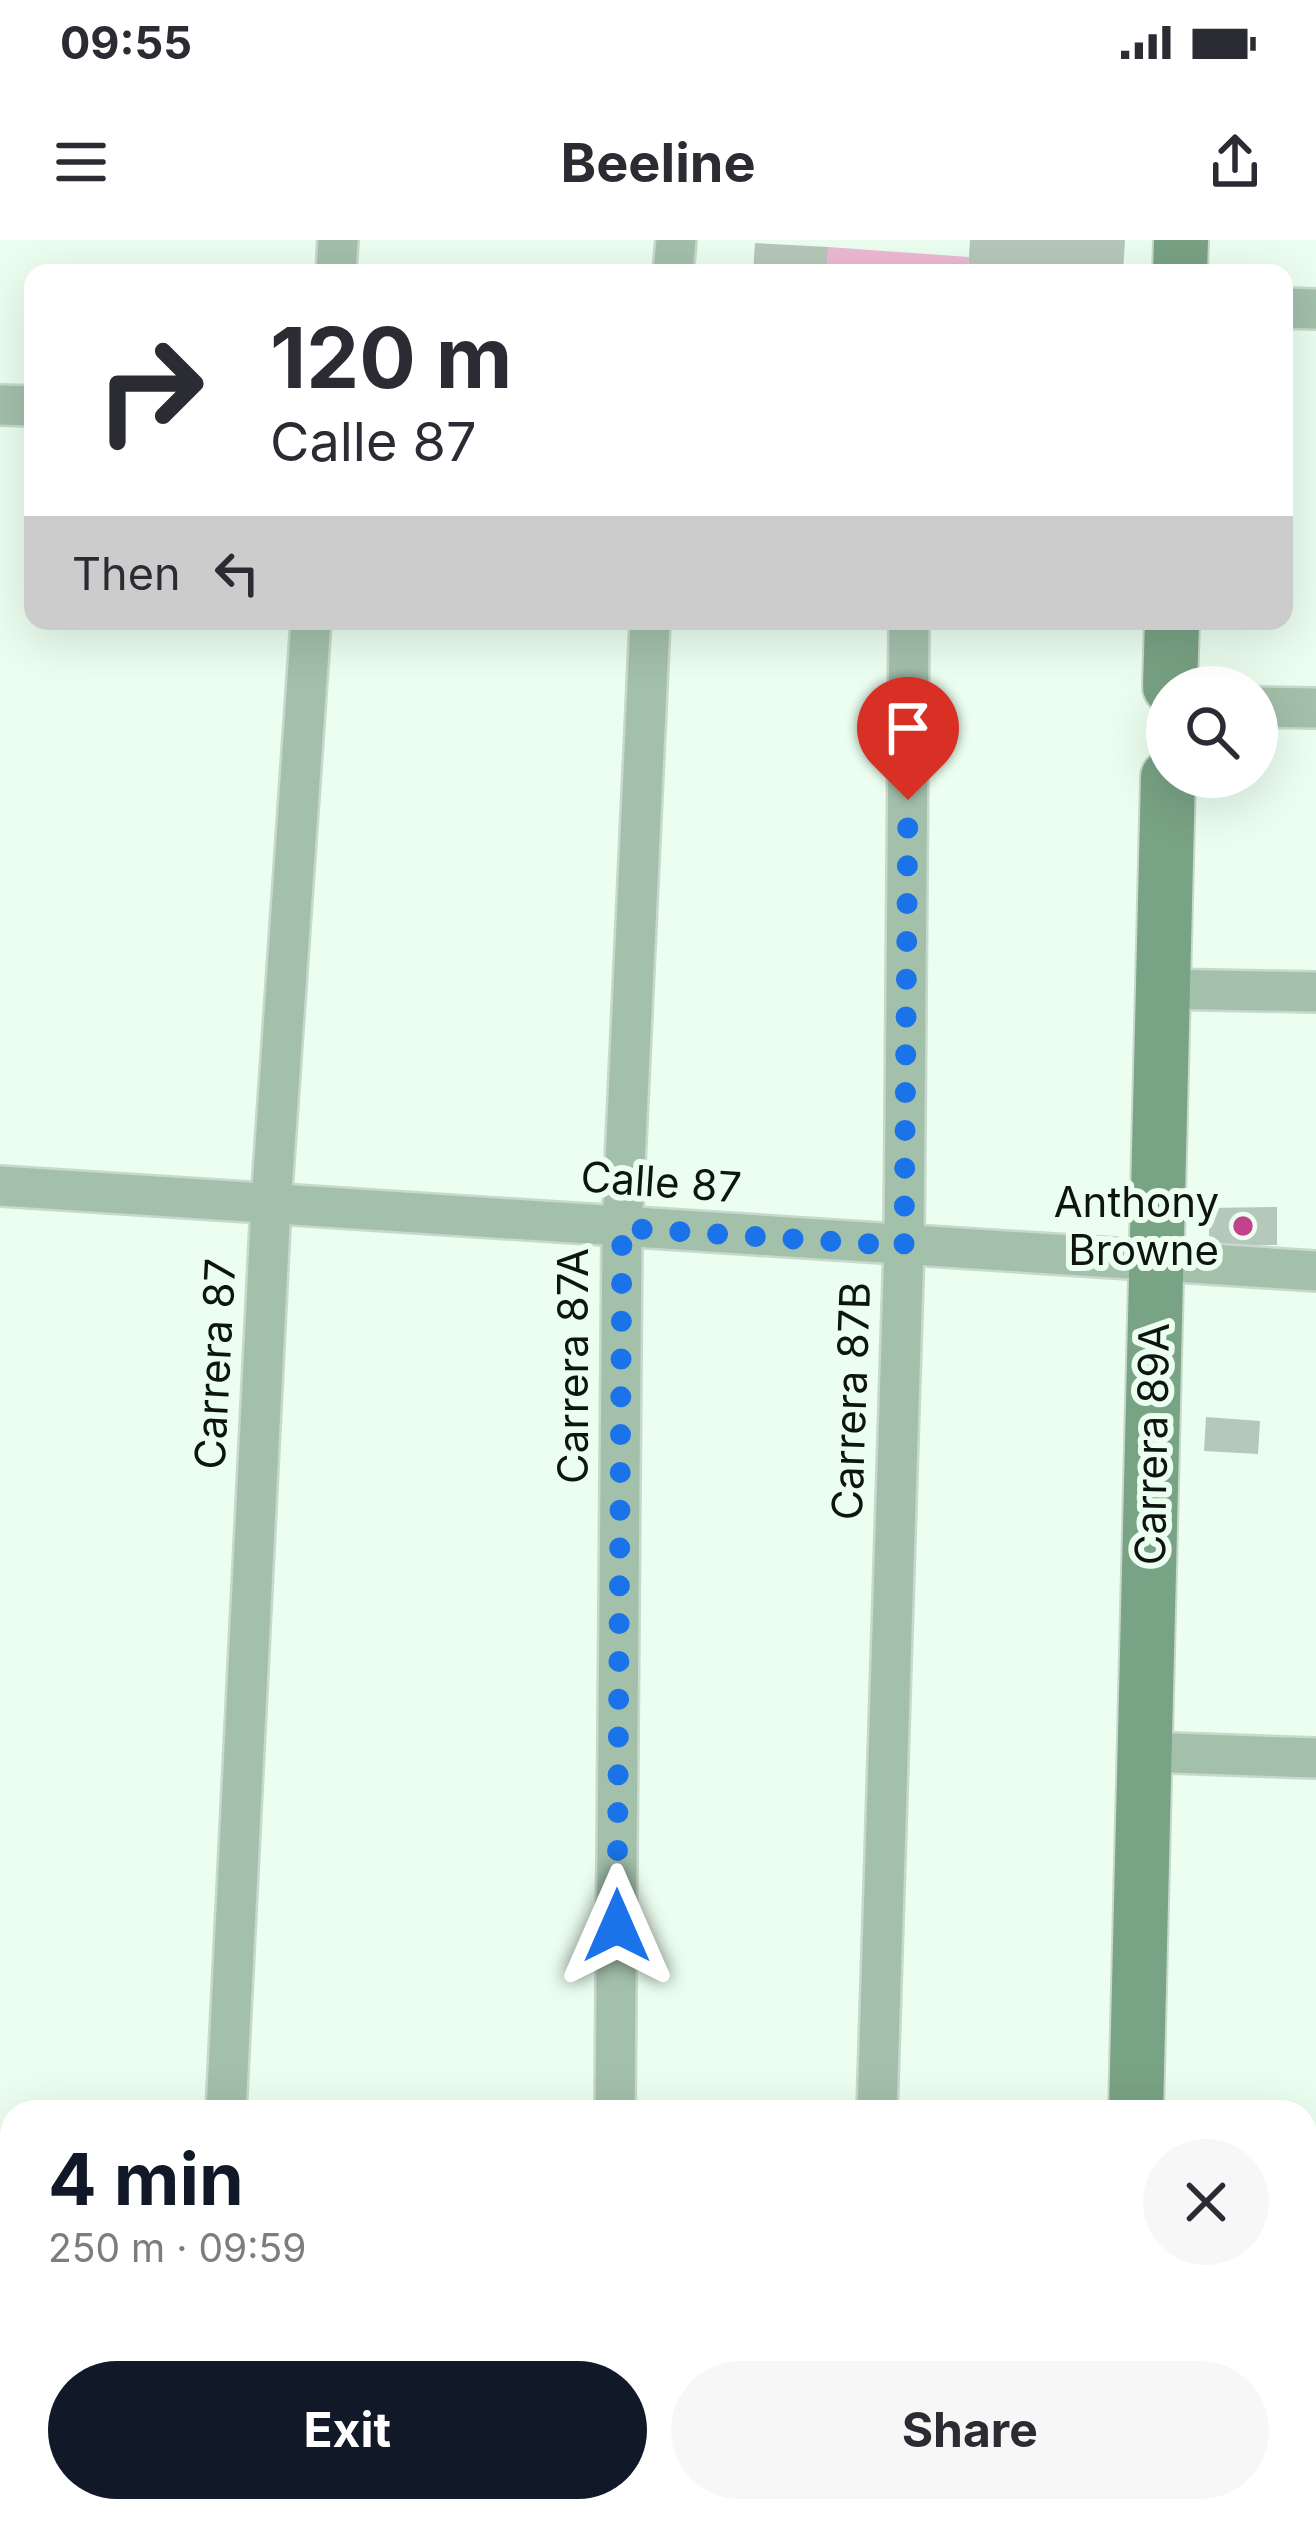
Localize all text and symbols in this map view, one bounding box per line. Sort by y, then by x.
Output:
text: 09:55 [60,15,192,70]
icon: menu [48,129,114,195]
icon: share [1202,129,1268,195]
text: Beeline [560,130,756,195]
text: 120 m [270,307,512,408]
icon: right [72,312,228,468]
text: Calle 87 [270,409,477,474]
icon: left [204,540,270,606]
text: Then [72,546,180,601]
map controls [1146,666,1278,798]
button: search [1146,666,1278,798]
pin [857,677,959,800]
icon: arrive [875,695,941,761]
street label: Calle 87 [579,1150,743,1213]
place label: Anthony Browne [1054,1176,1219,1275]
marker: Anthony Browne [1230,1213,1256,1239]
street label: Carrera 87A [547,1248,598,1484]
street label: Carrera 87 [184,1257,245,1471]
street label: Carrera 87B [821,1281,880,1521]
street label: Carrera 89A [1124,1322,1179,1566]
position arrow [554,1863,680,1989]
text: 4 min [48,2135,244,2222]
button: close [1143,2139,1269,2265]
text: 250 m · 09:59 [48,2224,306,2271]
button: Exit [48,2361,647,2499]
button: Share [671,2361,1269,2499]

